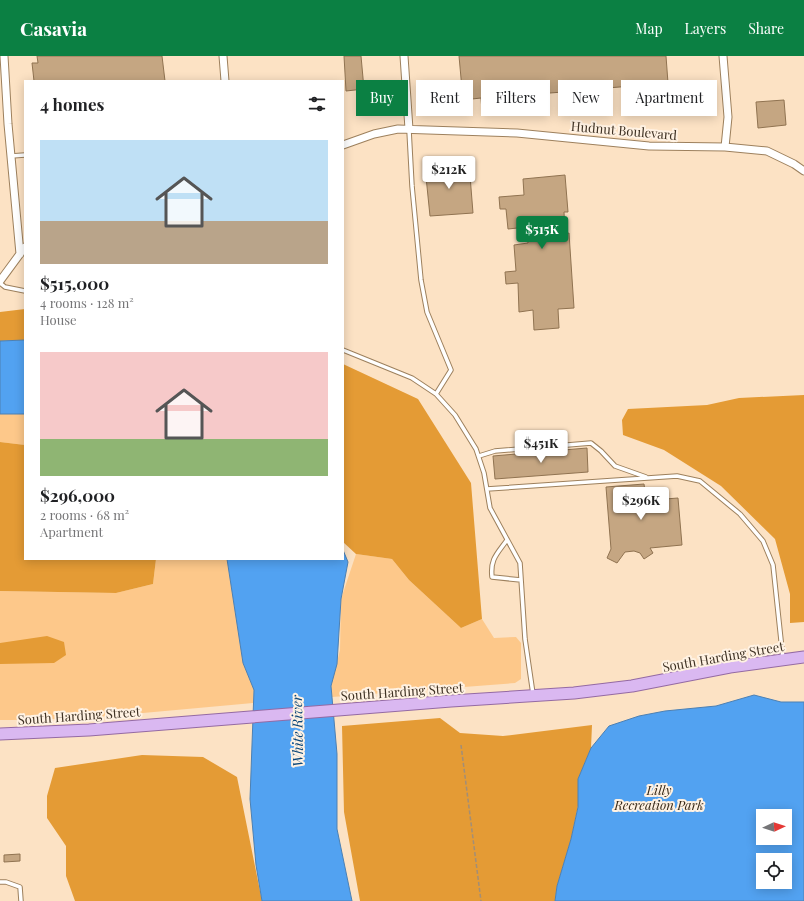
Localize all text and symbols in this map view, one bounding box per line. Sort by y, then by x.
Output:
text: Casavia [20,15,87,41]
text: Map [635,19,663,38]
text: Layers [685,19,726,38]
text: Share [748,19,784,38]
chip: Buy [356,80,408,116]
chip: Rent [416,80,473,116]
chip: Filters [481,80,550,116]
chip: New [558,80,613,116]
chip: Apartment [621,80,717,116]
text: 4 homes [40,93,104,115]
icon: filters [306,93,328,115]
street label: Hudnut Boulevard [570,117,678,143]
pin: $212K [421,156,477,190]
text: $212K [431,160,467,177]
icon: home [148,166,220,238]
pin: $515K [514,216,570,250]
text: $515K [525,220,559,237]
text: $515,000 [40,272,109,294]
text: 4 rooms · 128 m² [40,294,134,311]
text: House [40,311,77,328]
icon: home [148,378,220,450]
pin: $451K [513,430,569,464]
text: $451K [524,434,558,451]
text: $296,000 [40,484,115,506]
pin: $296K [613,487,669,521]
text: $296K [622,491,660,508]
text: 2 rooms · 68 m² [40,506,129,523]
text: Apartment [40,523,103,540]
street label: South Harding Street [661,637,785,675]
street label: South Harding Street [340,678,464,704]
water label: White River [287,694,307,767]
street label: South Harding Street [17,702,141,728]
park label: Lilly Recreation Park [613,781,704,813]
north arrow [756,809,792,845]
map controls [756,809,792,889]
button: locate [756,853,792,889]

